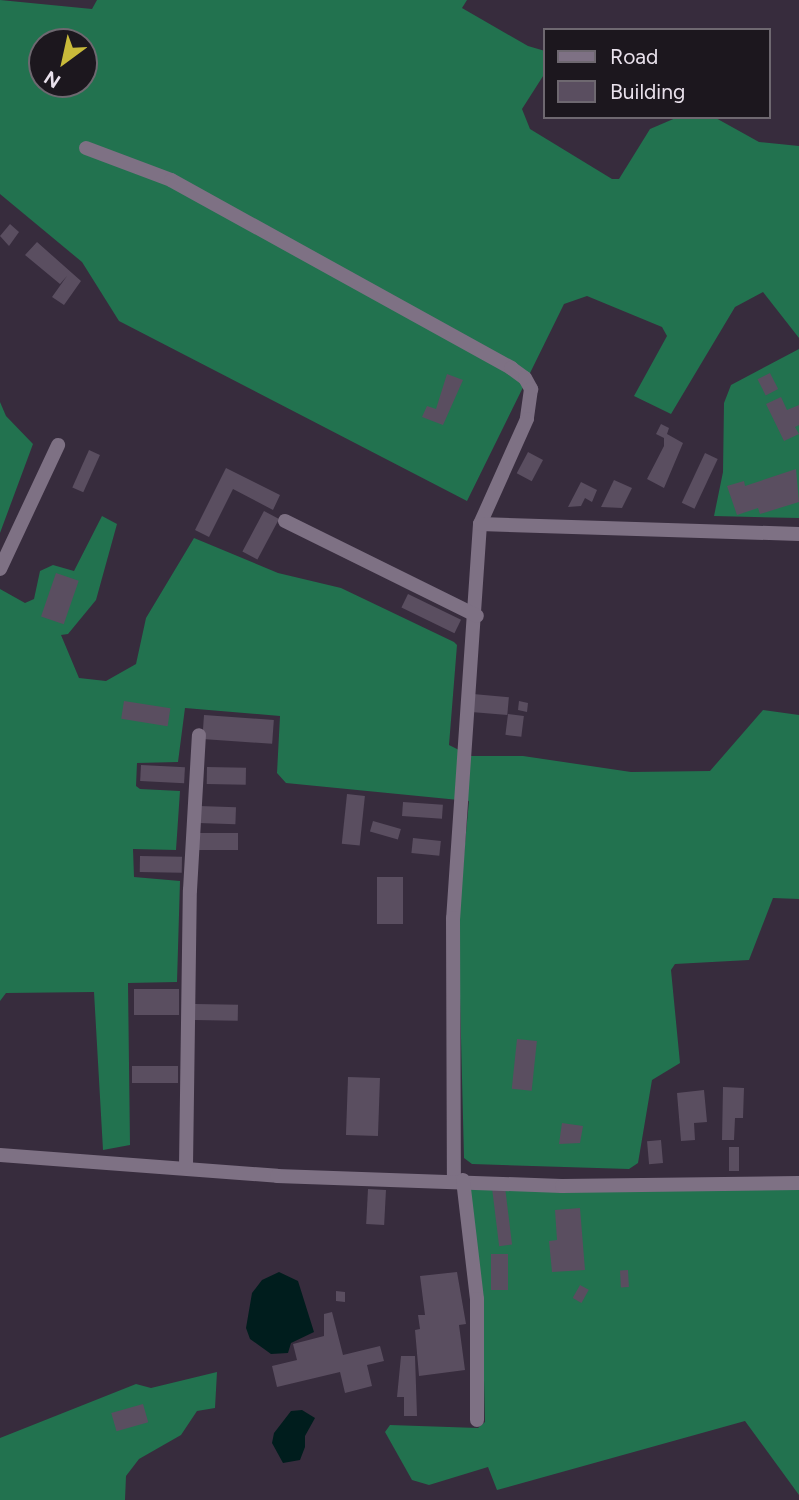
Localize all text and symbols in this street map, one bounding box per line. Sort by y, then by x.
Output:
north arrow [28,28,98,98]
legend [544,28,771,119]
text: Road [610,44,658,69]
text: N [40,66,65,93]
text: Building [610,79,685,104]

